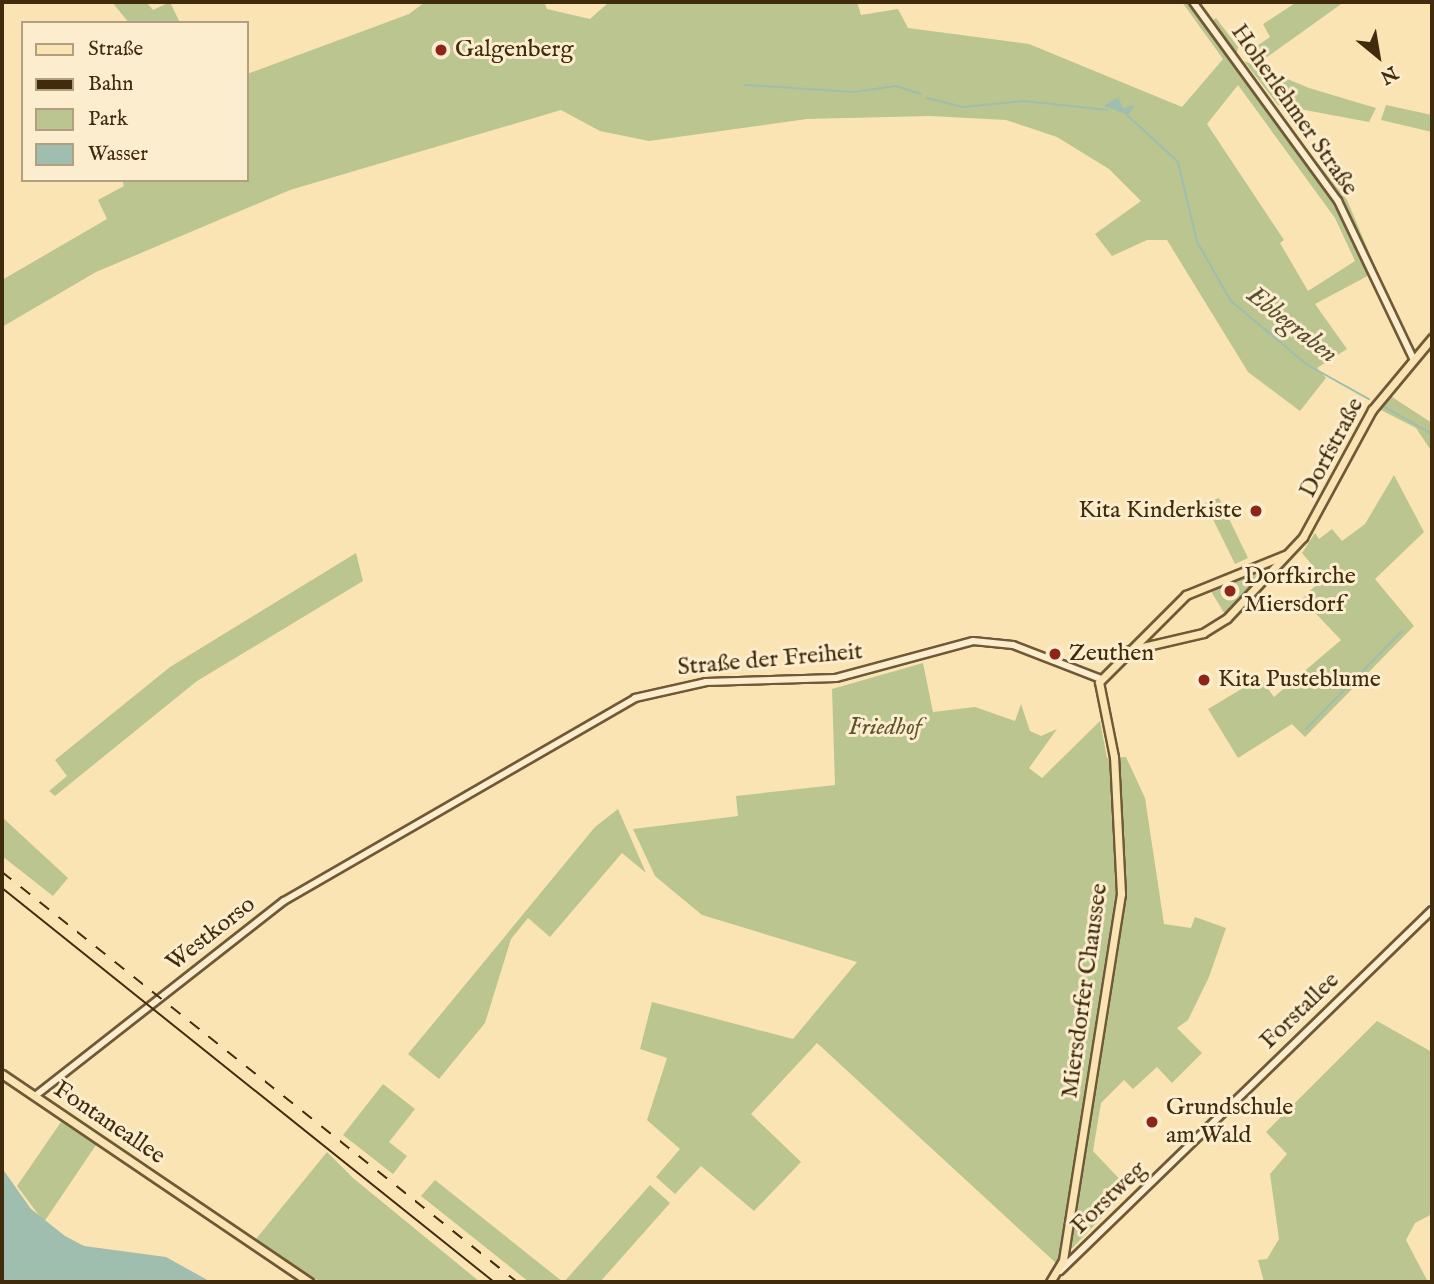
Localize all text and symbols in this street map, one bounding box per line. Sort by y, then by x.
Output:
street label: Hoherlehmer Straße [1224,19,1364,201]
legend [21,21,248,182]
north arrow [1343,21,1413,91]
text: Straße [88,36,143,63]
place label: Galgenberg [455,36,573,64]
marker: Galgenberg [433,42,449,58]
text: N [1375,60,1402,89]
text: Bahn [88,71,133,98]
text: Park [88,106,128,133]
text: Wasser [88,141,148,168]
water label: Ebbegraben [1240,280,1344,370]
street label: Dorfstraße [1294,393,1370,503]
place label: Kita Kinderkiste [1078,497,1242,525]
marker: Kita Kinderkiste [1248,503,1264,519]
place label: Dorfkirche Miersdorf [1244,563,1356,619]
marker: Dorfkirche Miersdorf [1222,583,1238,599]
street label: Straße der Freiheit [676,638,864,682]
place label: Zeuthen [1069,640,1154,668]
marker: Zeuthen [1047,646,1063,662]
place label: Kita Pusteblume [1218,666,1381,694]
marker: Kita Pusteblume [1196,672,1212,688]
park label: Friedhof [848,714,922,742]
street label: Miersdorfer Chaussee [1056,882,1114,1100]
street label: Westkorso [161,890,261,978]
street label: Forstallee [1254,966,1346,1056]
street label: Fontaneallee [48,1075,170,1171]
place label: Grundschule am Wald [1166,1094,1293,1150]
marker: Grundschule am Wald [1144,1114,1160,1130]
street label: Forstweg [1066,1155,1152,1241]

